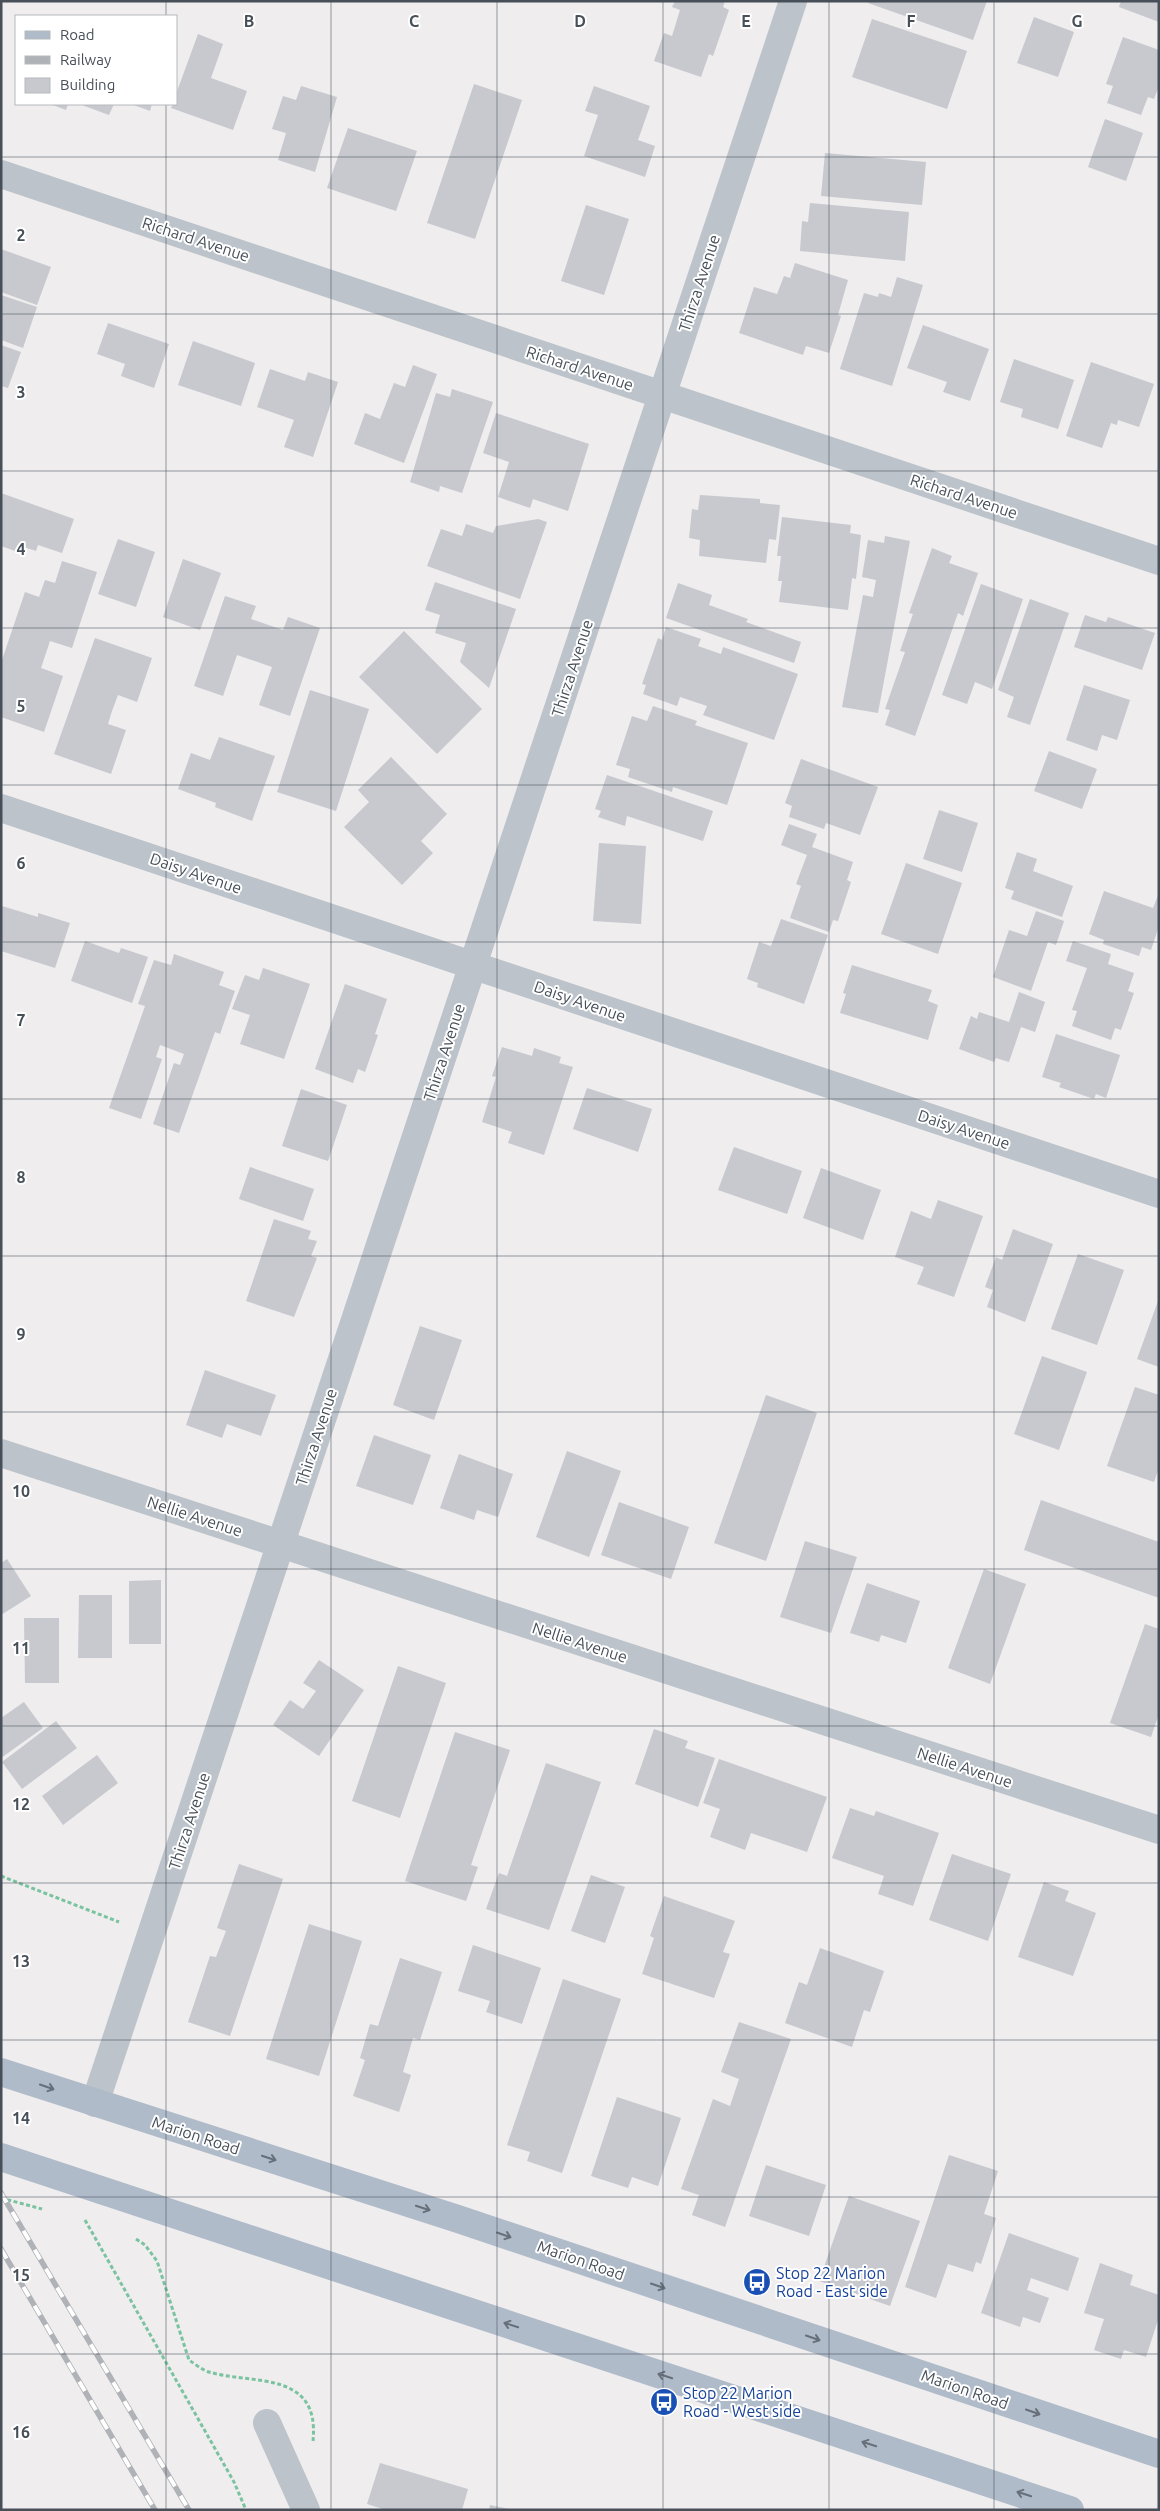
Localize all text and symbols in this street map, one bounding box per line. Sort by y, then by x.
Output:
text: B [244,12,254,30]
text: C [409,12,419,30]
text: D [574,12,586,30]
text: E [741,12,751,30]
text: F [907,12,916,30]
text: G [1071,12,1083,30]
legend [15,15,178,105]
text: Road [60,26,95,43]
text: Railway [60,51,111,68]
text: Building [60,76,115,93]
street label: Richard Avenue [140,213,252,265]
text: 2 [16,226,26,244]
street label: Thirza Avenue [675,232,723,334]
street label: Richard Avenue [524,342,636,394]
text: 3 [16,383,26,401]
street label: Richard Avenue [908,470,1020,522]
text: 4 [16,540,26,558]
street label: Thirza Avenue [548,617,596,719]
text: 5 [16,697,26,715]
street label: Daisy Avenue [148,849,244,897]
text: 6 [16,854,26,872]
street label: Daisy Avenue [532,977,628,1025]
street label: Thirza Avenue [420,1001,468,1103]
text: 7 [16,1011,26,1029]
street label: Daisy Avenue [916,1106,1012,1152]
text: 8 [16,1168,26,1186]
text: 9 [16,1325,26,1343]
street label: Thirza Avenue [292,1386,340,1488]
text: 10 [12,1482,30,1500]
street label: Nellie Avenue [145,1492,245,1540]
street label: Nellie Avenue [530,1618,630,1666]
text: 11 [12,1639,30,1657]
street label: Nellie Avenue [915,1743,1015,1791]
street label: Thirza Avenue [165,1770,213,1872]
text: 12 [12,1795,30,1813]
text: 13 [12,1952,30,1970]
one-way arrow [39,2083,55,2092]
text: 14 [12,2109,30,2127]
street label: Marion Road [150,2112,242,2158]
one-way arrow [260,2154,276,2164]
one-way arrow [415,2204,431,2213]
one-way arrow [496,2230,512,2240]
street label: Marion Road [535,2237,627,2283]
place label: Stop 22 Marion Road - East side [776,2264,888,2300]
text: 15 [12,2266,30,2284]
bus stop icon: Stop 22 Marion Road - East side [742,2267,772,2297]
one-way arrow [650,2282,666,2291]
one-way arrow [503,2320,519,2330]
one-way arrow [804,2334,820,2343]
street label: Marion Road [919,2366,1011,2412]
one-way arrow [658,2371,674,2381]
place label: Stop 22 Marion Road - West side [683,2384,801,2420]
bus stop icon: Stop 22 Marion Road - West side [649,2387,679,2417]
one-way arrow [1025,2407,1041,2417]
text: 16 [12,2423,30,2441]
one-way arrow [862,2438,878,2448]
one-way arrow [1016,2489,1032,2499]

